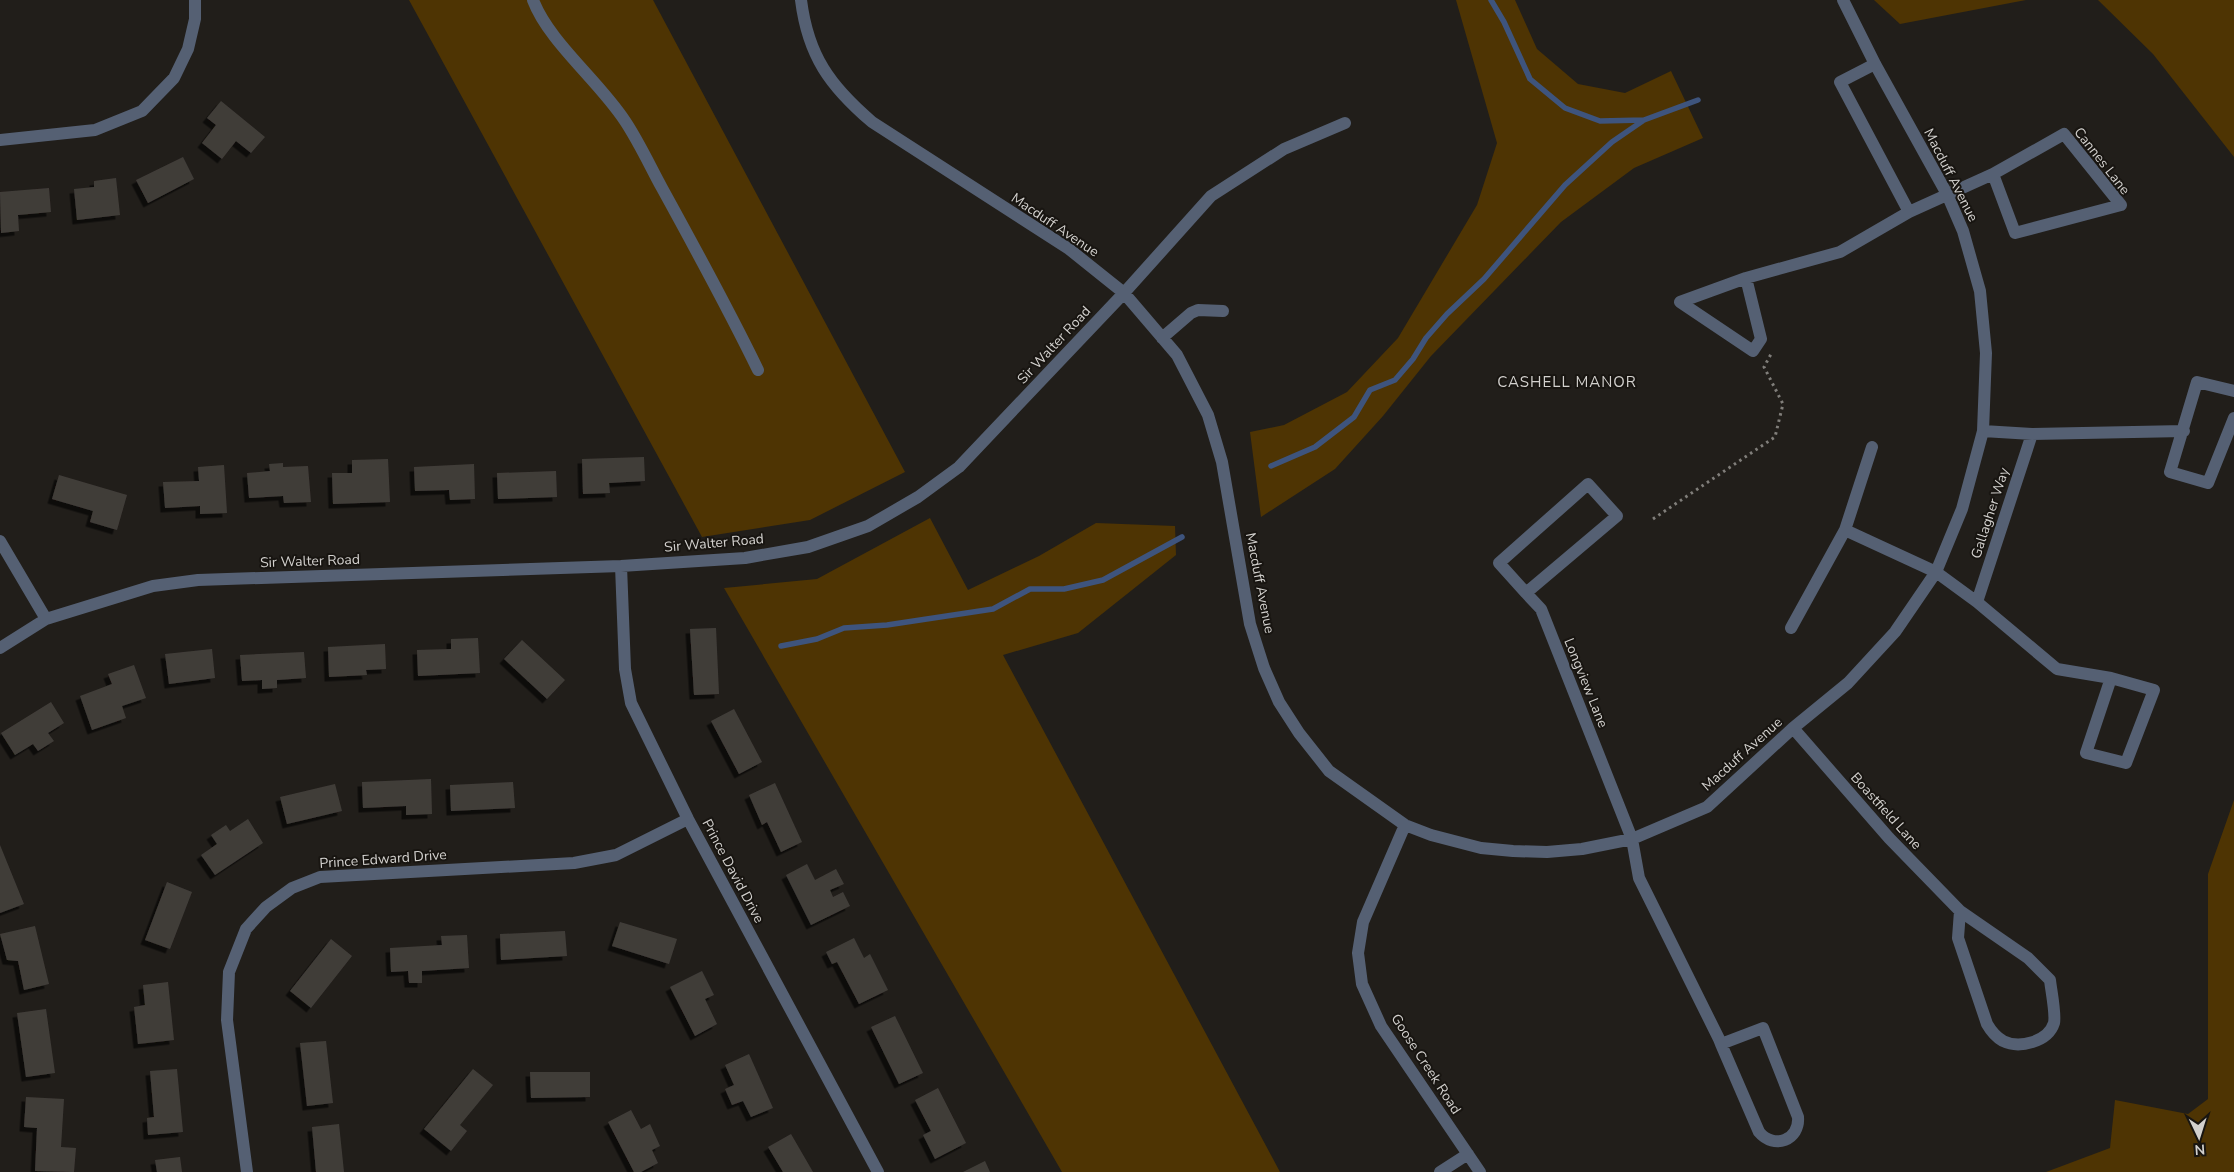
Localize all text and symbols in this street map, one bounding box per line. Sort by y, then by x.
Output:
street label: Cannes Lane [2070,123,2134,199]
street label: Macduff Avenue [1919,125,1983,225]
street label: Macduff Avenue [1007,189,1103,261]
street label: Sir Walter Road [1013,302,1095,388]
district label: CASHELL MANOR [1497,372,1637,392]
street label: Gallagher Way [1966,464,2014,561]
street label: Sir Walter Road [663,529,765,557]
street label: Macduff Avenue [1241,531,1279,635]
street label: Sir Walter Road [260,550,360,572]
street label: Longview Lane [1559,635,1613,731]
street label: Macduff Avenue [1698,713,1786,795]
street label: Boastfield Lane [1846,768,1926,854]
street label: Prince David Drive [698,816,768,926]
street label: Prince Edward Drive [319,845,447,873]
street label: Goose Creek Road [1386,1010,1466,1118]
north arrow [2174,1112,2224,1162]
text: N [2194,1140,2206,1159]

